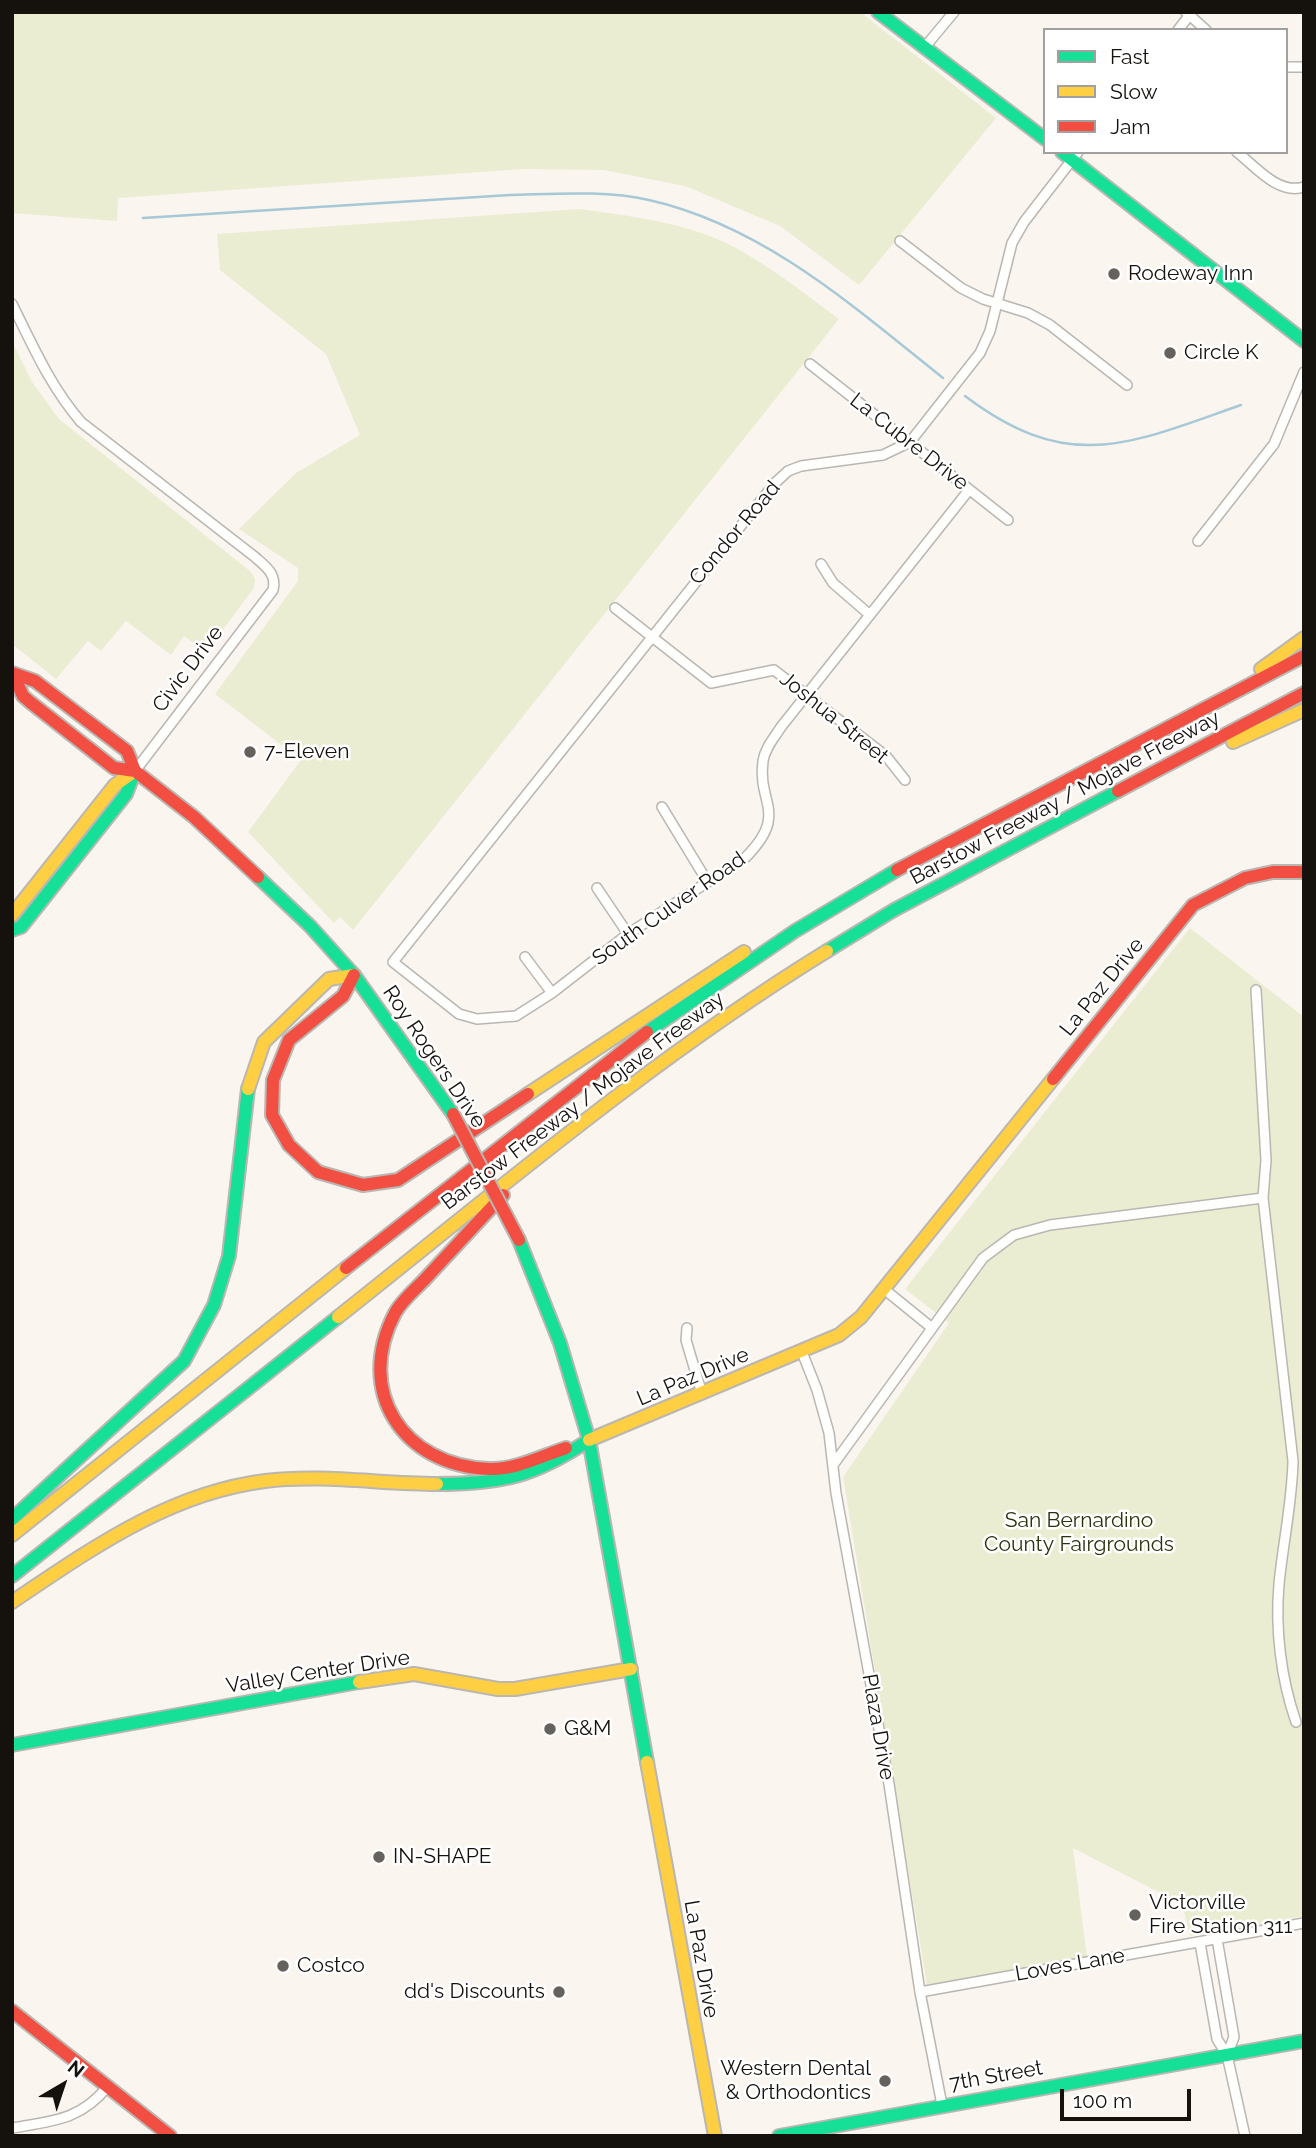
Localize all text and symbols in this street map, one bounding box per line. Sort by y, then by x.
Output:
legend [1043,28,1288,154]
text: Fast [1110,44,1150,69]
text: Slow [1110,79,1158,104]
text: Jam [1110,114,1151,139]
place label: Rodeway Inn [1128,261,1253,287]
marker: Rodeway Inn [1106,266,1122,282]
place label: Circle K [1184,340,1258,366]
marker: Circle K [1162,345,1178,361]
street label: La Cubre Drive [845,388,973,496]
street label: Condor Road [684,476,786,590]
street label: Civic Drive [147,621,229,717]
street label: Joshua Street [775,667,893,769]
street label: Barstow Freeway / Mojave Freeway [906,705,1224,891]
place label: 7-Eleven [264,739,349,765]
marker: 7-Eleven [242,744,258,760]
street label: South Culver Road [588,847,750,971]
street label: La Paz Drive [1055,933,1149,1041]
street label: Roy Rogers Drive [377,981,491,1133]
street label: Barstow Freeway / Mojave Freeway [437,986,729,1216]
street label: La Paz Drive [633,1342,753,1412]
park label: San Bernardino County Fairgrounds [984,1508,1174,1558]
street label: Valley Center Drive [224,1645,412,1699]
street label: Plaza Drive [856,1672,900,1782]
place label: G&M [564,1716,611,1742]
marker: G&M [542,1721,558,1737]
place label: IN-SHAPE [393,1844,492,1870]
marker: IN-SHAPE [371,1849,387,1865]
place label: Victorville Fire Station 311 [1149,1890,1293,1940]
street label: La Paz Drive [678,1898,724,2020]
marker: Victorville Fire Station 311 [1127,1907,1143,1923]
street label: Loves Lane [1013,1943,1127,1987]
place label: Costco [297,1953,365,1979]
marker: Costco [275,1958,291,1974]
place label: dd's Discounts [404,1979,545,2005]
marker: dd's Discounts [551,1984,567,2000]
north arrow [28,2050,98,2120]
street label: 7th Street [947,2055,1045,2097]
text: N [64,2056,89,2082]
place label: Western Dental & Orthodontics [720,2056,871,2106]
marker: Western Dental & Orthodontics [877,2073,893,2089]
scale bar [1064,2074,1195,2118]
text: 100 m [1073,2088,1132,2113]

